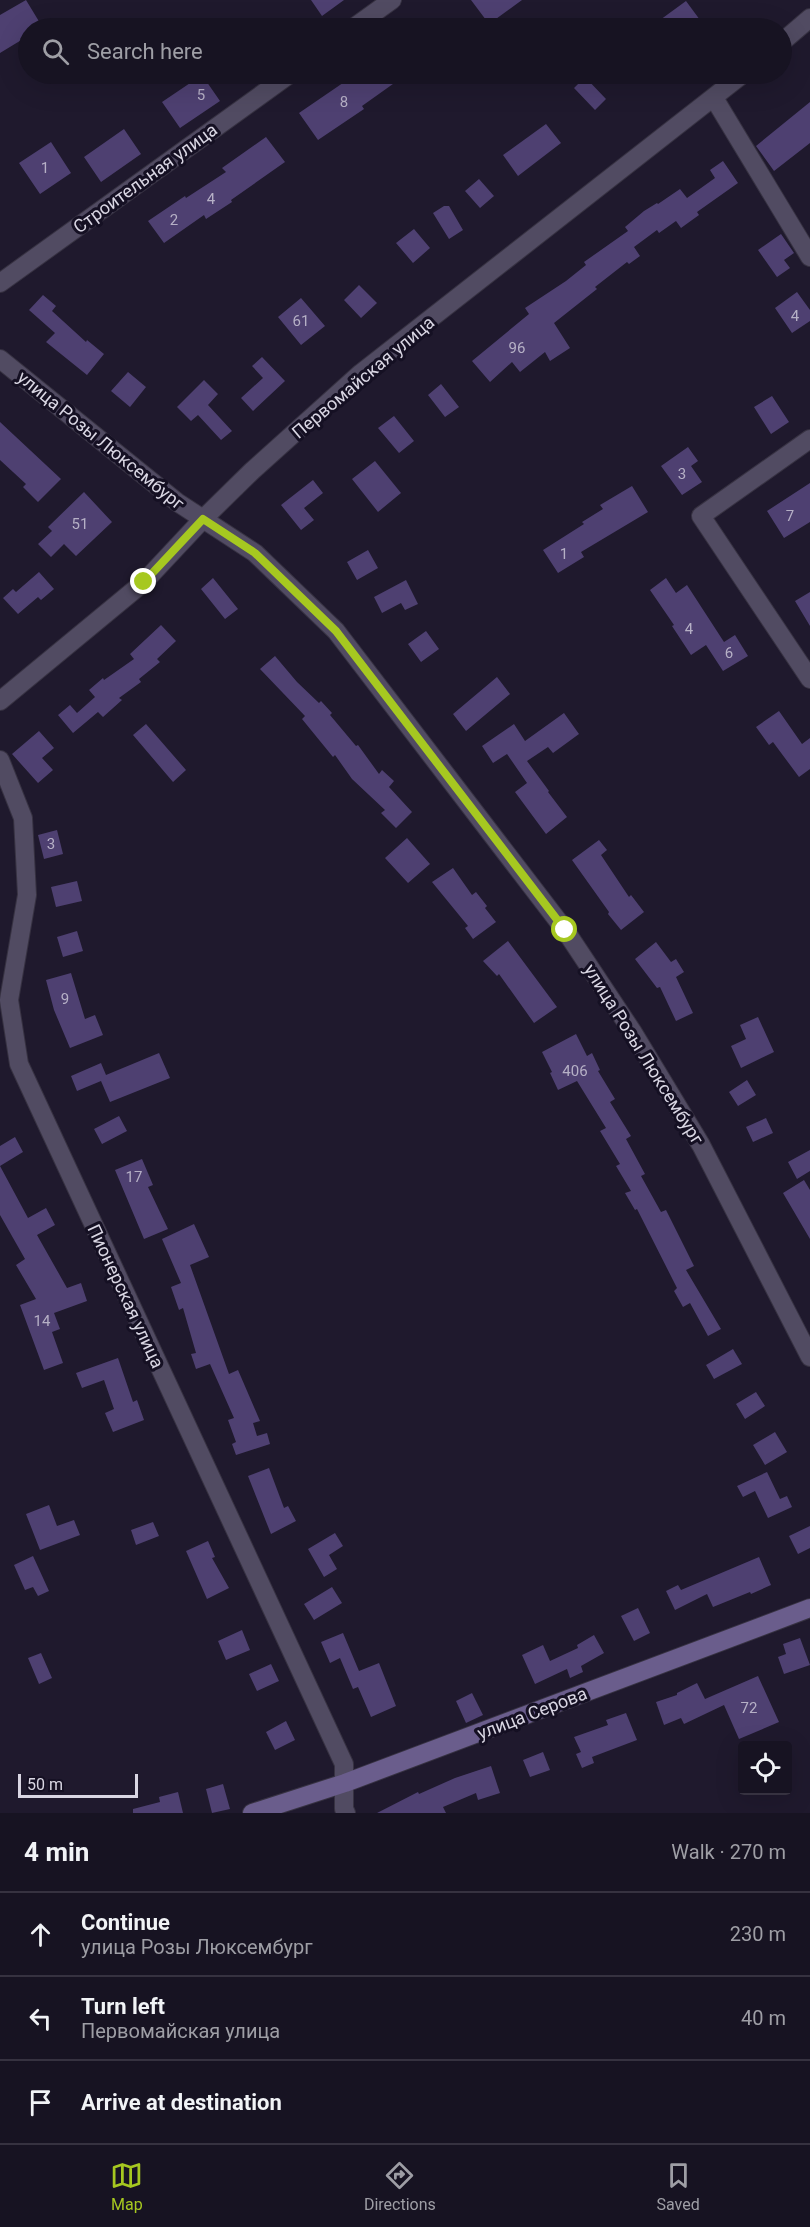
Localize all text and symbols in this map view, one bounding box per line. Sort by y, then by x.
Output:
search box [18,18,792,84]
icon: search [39,35,72,68]
text: Search here [87,39,203,64]
house number: 5 [197,86,205,104]
house number: 8 [340,93,348,111]
street label: Строительная улица [69,119,221,237]
house number: 1 [41,159,49,177]
house number: 4 [207,190,216,208]
house number: 2 [170,211,178,229]
house number: 4 [791,307,800,325]
street label: Первомайская улица [288,311,438,443]
house number: 61 [293,312,309,330]
house number: 96 [509,339,525,357]
street label: улица Розы Люксембург [13,366,189,514]
house number: 3 [678,465,686,483]
house number: 7 [786,507,794,525]
house number: 51 [72,515,88,533]
house number: 1 [560,545,568,563]
route end [130,568,156,594]
house number: 4 [685,620,694,638]
house number: 6 [725,644,733,662]
house number: 3 [47,835,55,853]
route start [551,916,577,942]
street label: улица Розы Люксембург [580,960,708,1148]
house number: 9 [61,990,69,1008]
house number: 406 [562,1062,588,1080]
house number: 17 [126,1168,142,1186]
street label: Пионерская улица [83,1221,169,1371]
house number: 14 [34,1312,51,1330]
street label: улица Серова [474,1682,590,1744]
house number: 72 [741,1699,757,1717]
map controls [738,1741,792,1795]
button: locate [738,1741,792,1795]
scale bar [18,1771,138,1798]
text: 50 m [27,1775,63,1794]
text: 4 min [24,1837,89,1867]
text: Walk · 270 m [671,1840,786,1864]
text: Continue [81,1910,170,1935]
icon: ahead [24,1918,57,1951]
text: 230 m [730,1922,786,1946]
text: улица Розы Люксембург [81,1935,313,1959]
text: Turn left [81,1994,165,2019]
icon: left [24,2002,57,2035]
text: 40 m [741,2006,786,2030]
text: Первомайская улица [81,2019,280,2043]
icon: arrive [24,2086,57,2119]
text: Arrive at destination [81,2090,282,2115]
tab: Map [110,2159,143,2214]
tab: Directions [364,2159,436,2214]
tab: Saved [656,2159,700,2214]

